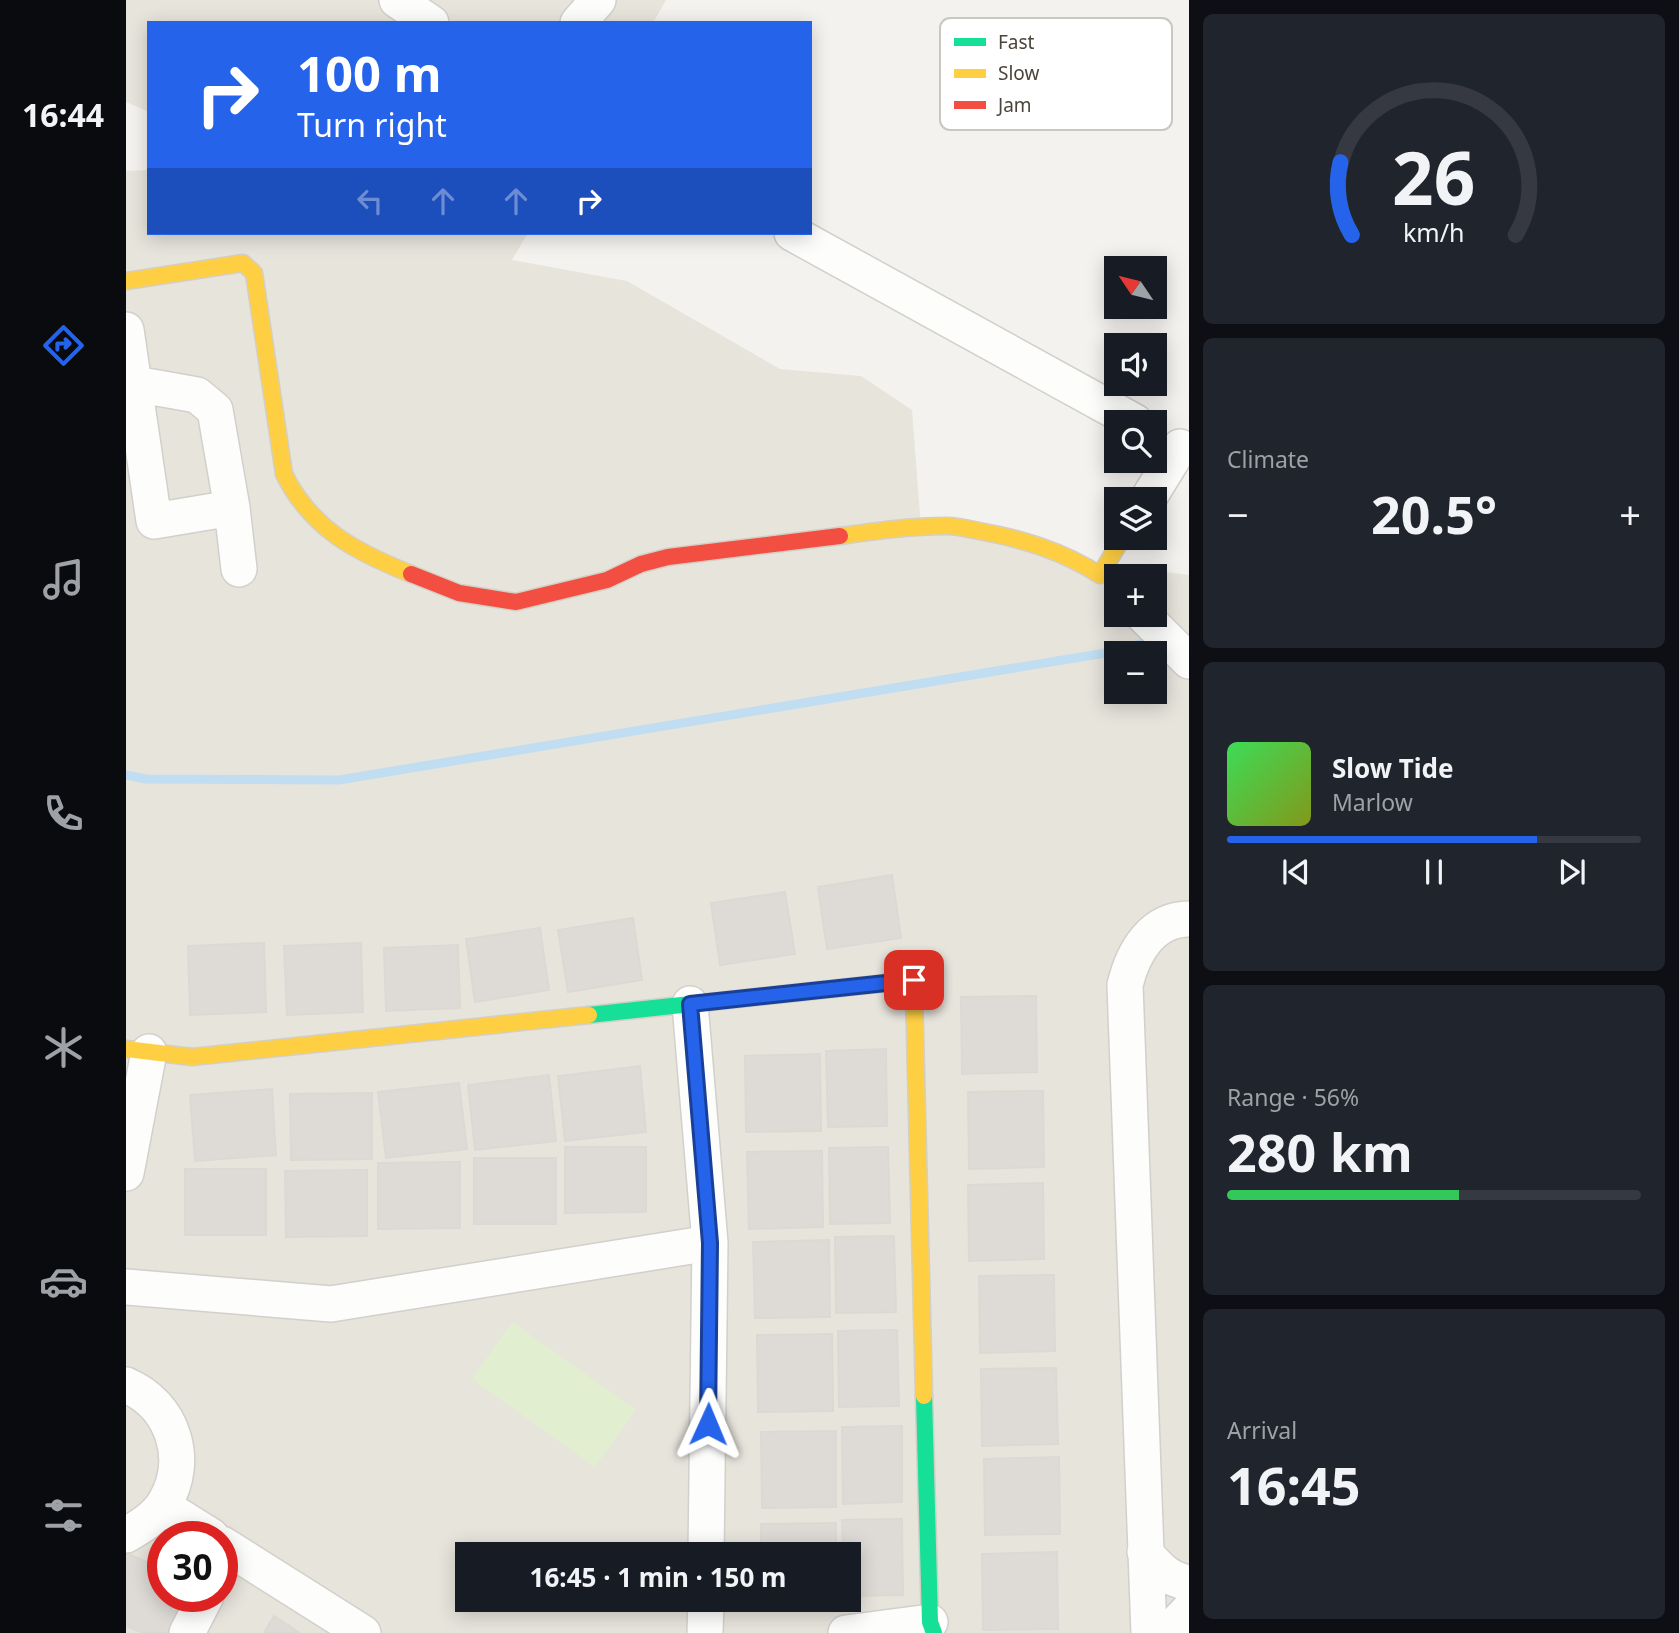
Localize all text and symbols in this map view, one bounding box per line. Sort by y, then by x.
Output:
legend [940,18,1172,130]
text: Fast [998,29,1035,55]
text: 100 m [297,40,442,106]
icon: right [182,49,273,140]
text: Slow [998,60,1039,86]
text: Jam [996,92,1032,118]
text: 16:44 [22,93,104,136]
text: Turn right [297,103,447,146]
text: 26 [1392,127,1476,226]
icon: left [351,182,389,220]
icon: ahead [424,182,462,220]
icon: ahead [497,182,535,220]
icon: right [570,182,608,220]
text: km/h [1403,215,1465,249]
north arrow [1104,256,1167,318]
map controls [1104,256,1167,704]
icon: directions [39,321,88,370]
button: sound [1104,333,1167,396]
button: search [1104,410,1167,473]
text: Climate [1227,443,1309,475]
text: 20.5° [1371,478,1497,549]
button: layers [1104,487,1167,550]
text: − [1227,488,1249,540]
text: + [1619,488,1641,540]
icon: music [39,555,88,604]
button: + [1104,564,1167,627]
button: − [1104,641,1167,704]
text: Slow Tide [1332,750,1454,786]
text: Marlow [1332,786,1413,818]
icon: phone [39,789,88,838]
icon: previous [1277,853,1315,891]
icon: pause [1415,853,1453,891]
icon: next [1553,853,1591,891]
pin [884,950,944,1010]
icon: arrive [895,961,933,999]
icon: climate [39,1023,88,1072]
text: Range · 56% [1227,1081,1359,1113]
text: 280 km [1227,1116,1413,1187]
icon: car [39,1257,88,1306]
position arrow [671,1387,745,1461]
text: Arrival [1227,1414,1297,1446]
text: 16:45 [1227,1449,1361,1520]
icon: filters [39,1491,88,1540]
speed limit sign: 30 [147,1521,238,1612]
text: 16:45 · 1 min · 150 m [530,1559,786,1595]

